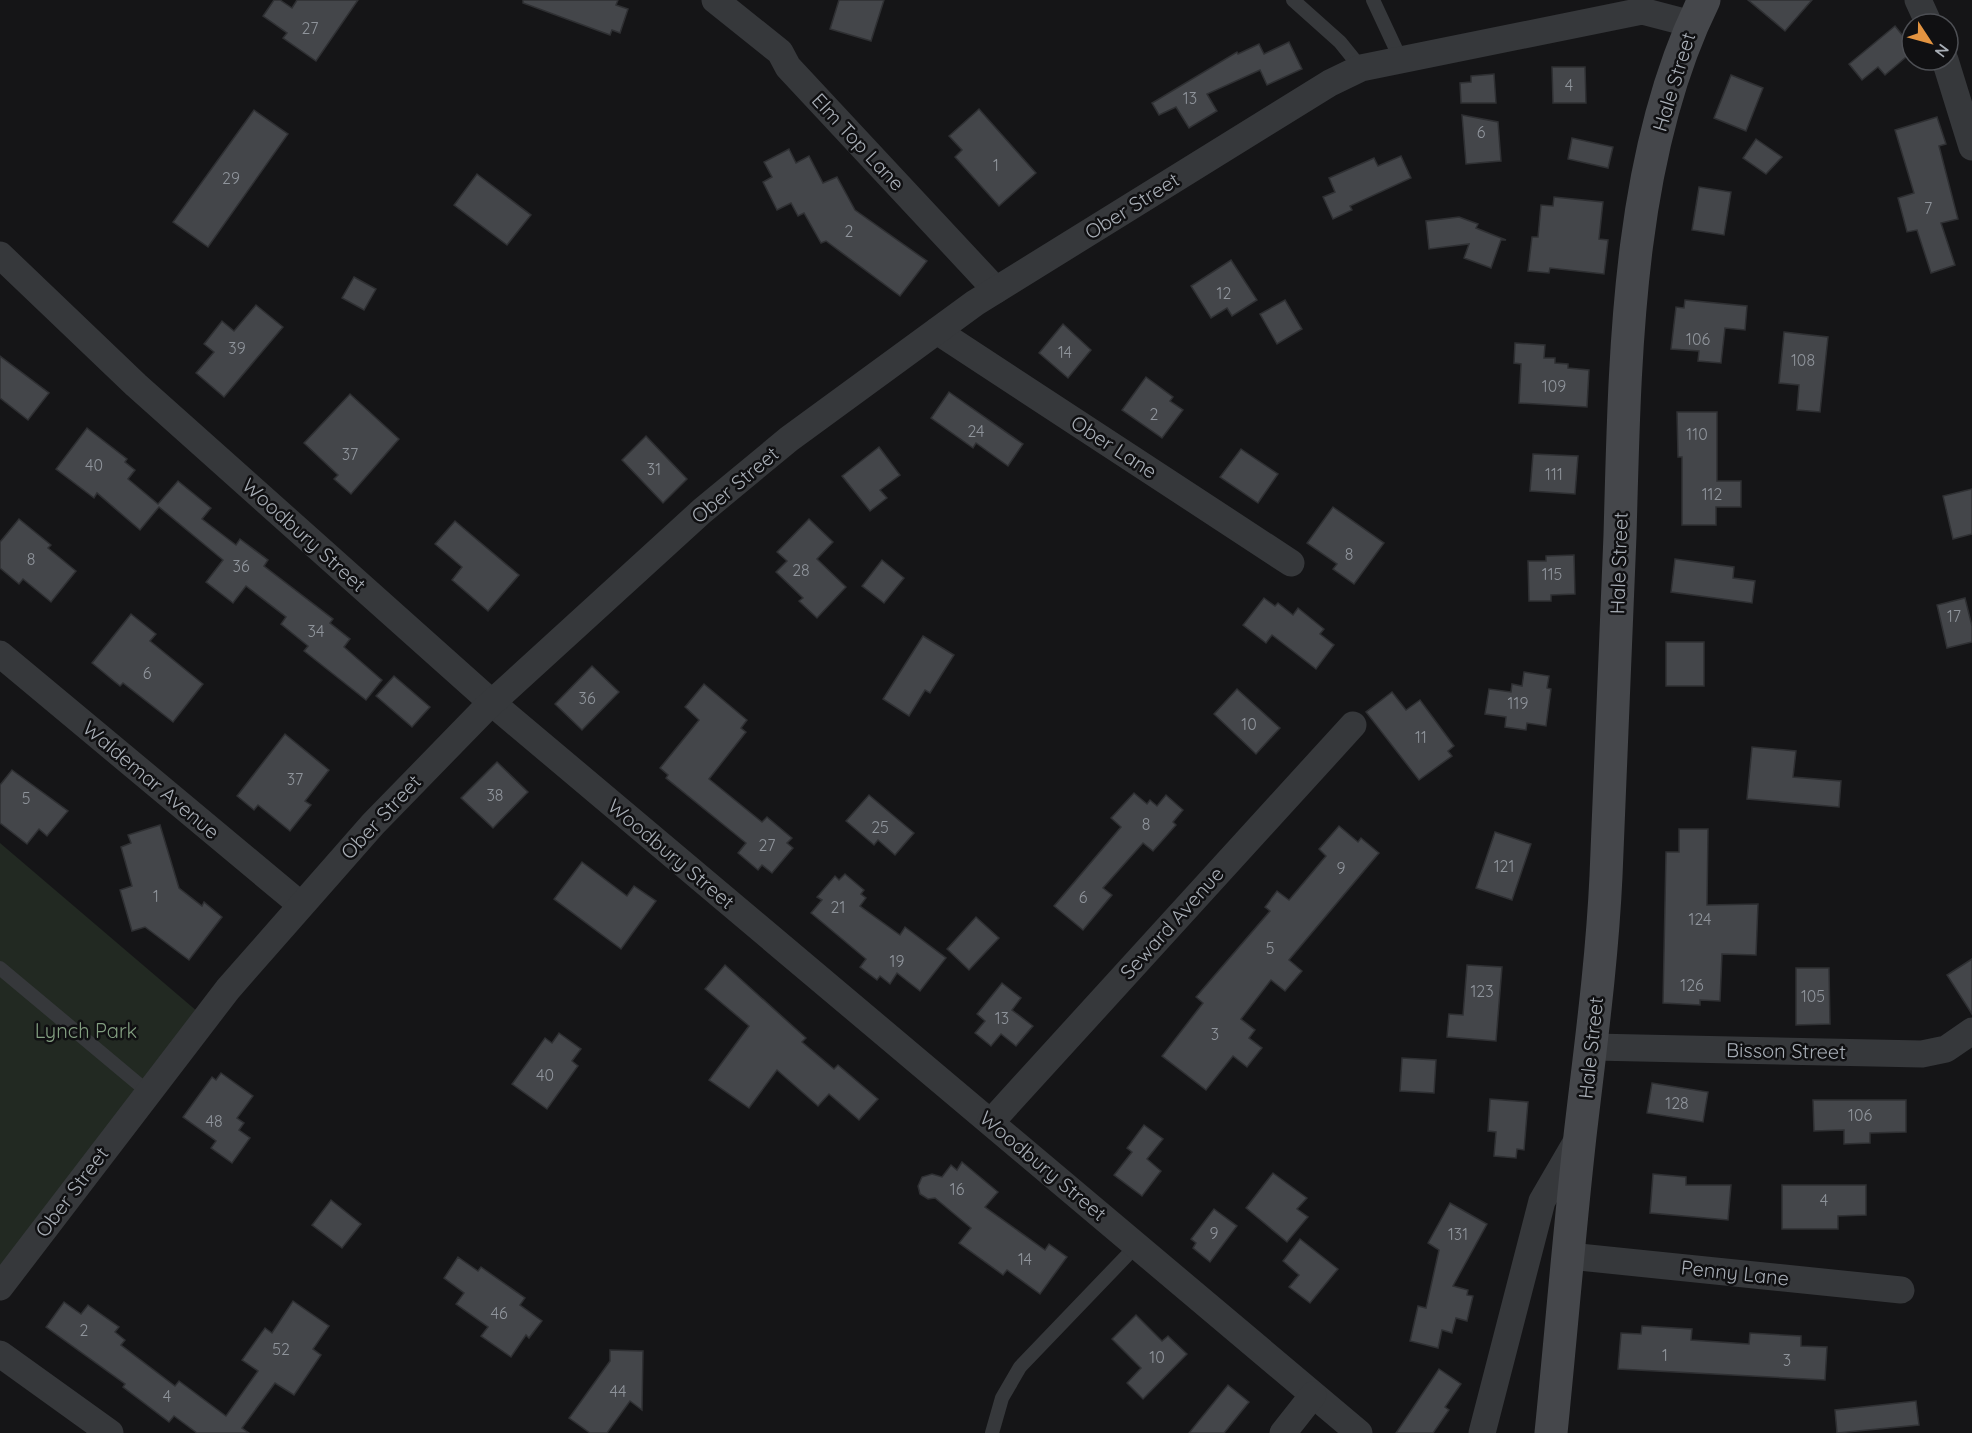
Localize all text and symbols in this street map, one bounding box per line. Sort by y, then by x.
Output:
north arrow [1900,12,1960,72]
house number: 27 [302,18,318,38]
street label: Hale Street [1647,29,1701,134]
text: N [1931,40,1954,61]
house number: 4 [1565,75,1573,95]
street label: Elm Top Lane [807,88,910,196]
house number: 13 [1183,88,1197,108]
house number: 6 [1477,122,1486,142]
house number: 1 [993,155,999,175]
street label: Ober Street [1080,167,1184,244]
house number: 29 [222,168,240,188]
house number: 7 [1924,198,1932,218]
house number: 2 [845,221,854,241]
house number: 12 [1217,283,1232,303]
house number: 106 [1686,329,1710,349]
house number: 39 [228,338,246,358]
house number: 14 [1058,342,1072,362]
house number: 108 [1791,350,1815,370]
house number: 109 [1542,376,1566,396]
house number: 2 [1150,404,1159,424]
street label: Ober Lane [1067,410,1162,484]
house number: 24 [967,421,985,441]
house number: 110 [1686,424,1708,444]
street label: Ober Street [686,441,784,528]
house number: 37 [342,444,358,464]
house number: 40 [85,455,103,475]
house number: 31 [647,459,661,479]
house number: 111 [1545,464,1563,484]
street label: Woodbury Street [237,472,372,597]
house number: 112 [1702,484,1722,504]
street label: Hale Street [1604,511,1633,615]
house number: 8 [1345,544,1353,564]
house number: 8 [27,549,35,569]
house number: 36 [233,556,250,576]
house number: 28 [792,560,810,580]
house number: 115 [1542,564,1562,584]
house number: 17 [1947,606,1961,626]
house number: 34 [308,621,324,641]
house number: 6 [143,663,152,683]
house number: 36 [579,688,596,708]
house number: 119 [1508,693,1528,713]
house number: 10 [1241,714,1257,734]
street label: Waldemar Avenue [78,715,225,844]
house number: 11 [1415,727,1427,747]
house number: 37 [287,769,303,789]
street label: Ober Street [335,769,426,864]
house number: 38 [486,785,504,805]
house number: 5 [22,788,30,808]
street label: Woodbury Street [603,793,740,914]
house number: 8 [1142,814,1150,834]
house number: 25 [871,817,889,837]
house number: 27 [759,835,775,855]
house number: 121 [1494,856,1514,876]
house number: 9 [1337,858,1346,878]
street label: Seward Avenue [1114,861,1229,984]
house number: 1 [153,886,159,906]
house number: 6 [1079,887,1088,907]
house number: 21 [831,897,845,917]
house number: 124 [1689,909,1711,929]
house number: 5 [1266,938,1274,958]
house number: 19 [890,951,904,971]
house number: 126 [1680,975,1704,995]
house number: 123 [1470,981,1494,1001]
house number: 105 [1801,986,1825,1006]
street label: Hale Street [1573,996,1608,1100]
house number: 13 [995,1008,1009,1028]
park label: Lynch Park [35,1018,137,1043]
house number: 3 [1211,1024,1219,1044]
street label: Bisson Street [1726,1037,1846,1064]
house number: 40 [536,1065,554,1085]
house number: 128 [1665,1093,1689,1113]
street label: Woodbury Street [975,1105,1112,1226]
house number: 106 [1848,1105,1872,1125]
house number: 48 [205,1111,223,1131]
street label: Ober Street [30,1141,114,1242]
house number: 16 [950,1179,965,1199]
house number: 4 [1820,1190,1828,1210]
house number: 9 [1210,1223,1219,1243]
house number: 131 [1448,1224,1468,1244]
house number: 14 [1018,1249,1032,1269]
street label: Penny Lane [1680,1254,1790,1291]
house number: 46 [490,1303,508,1323]
house number: 2 [80,1320,89,1340]
house number: 52 [272,1339,290,1359]
house number: 1 [1662,1345,1668,1365]
house number: 10 [1149,1347,1165,1367]
house number: 3 [1783,1350,1791,1370]
house number: 44 [610,1381,626,1401]
house number: 4 [163,1386,171,1406]

